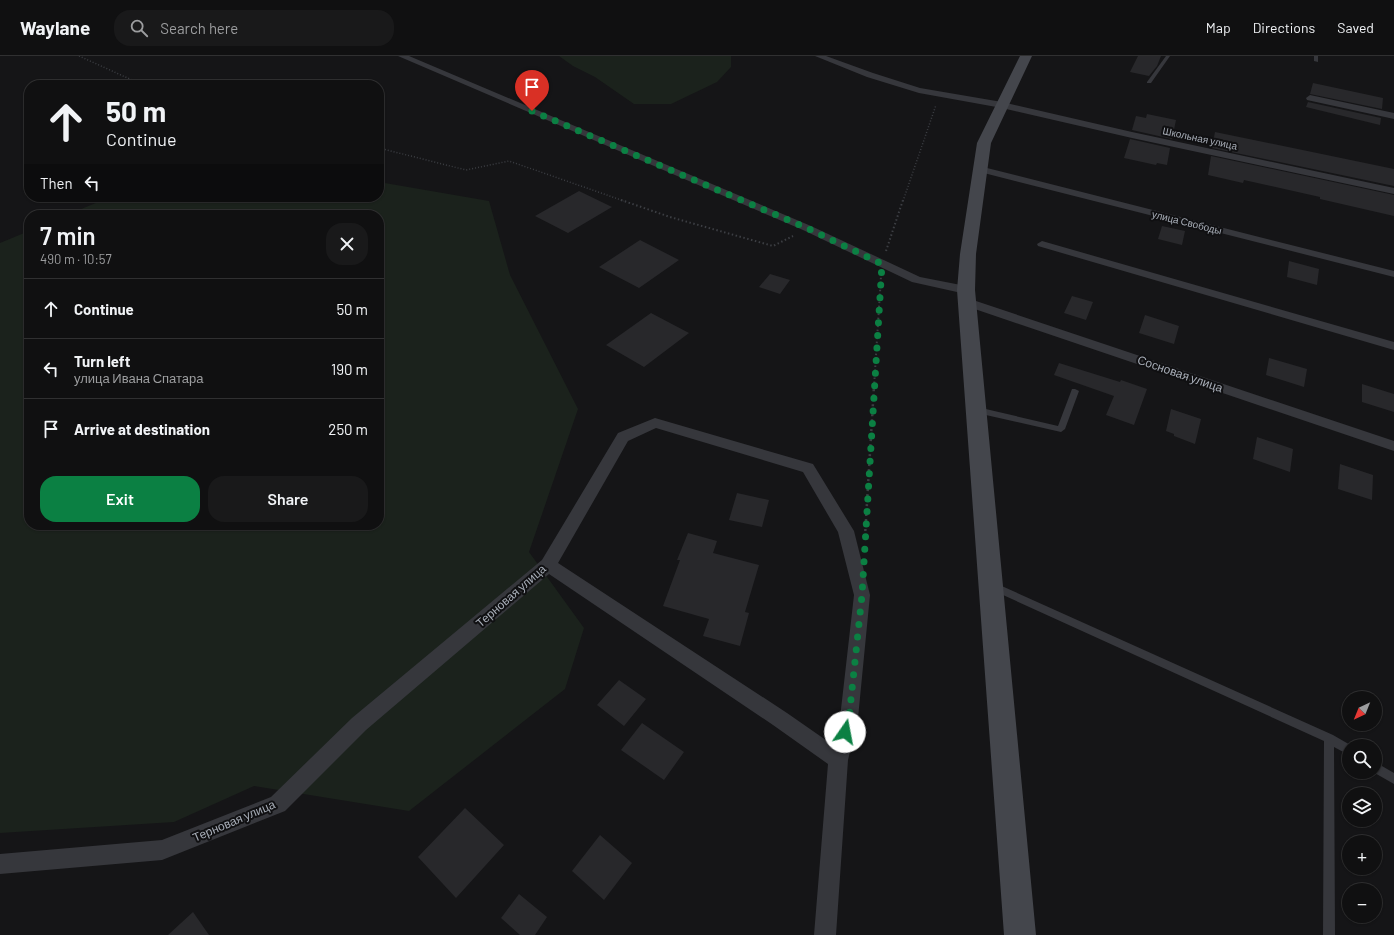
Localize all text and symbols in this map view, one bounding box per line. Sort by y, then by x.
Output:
search box [114,10,394,46]
text: Waylane [20,16,90,39]
icon: search [128,17,150,39]
text: Search here [160,19,238,37]
text: Map [1206,19,1231,36]
text: Directions [1253,19,1315,36]
text: Saved [1337,19,1374,36]
pin [515,70,549,111]
icon: arrive [521,76,543,98]
text: 50 m [106,94,166,128]
icon: ahead [40,96,92,148]
street label: Школьная улица [1162,124,1239,152]
text: Continue [106,128,177,150]
icon: left [81,172,103,194]
text: Then [40,174,73,192]
street label: улица Свободы [1151,208,1223,236]
text: 7 min [40,221,96,250]
button: close [326,223,368,265]
text: 490 m · 10:57 [40,251,112,267]
icon: ahead [40,298,62,320]
text: Continue [74,300,134,318]
text: 50 m [336,300,368,318]
text: Turn left [74,352,130,370]
street label: Сосновая улица [1135,352,1225,395]
icon: left [40,358,62,380]
text: 190 m [331,360,368,378]
text: улица Ивана Спатара [74,370,204,386]
icon: arrive [40,418,62,440]
text: Arrive at destination [74,420,210,438]
text: 250 m [328,420,368,438]
button: Exit [40,476,200,522]
button: Share [208,476,368,522]
street label: Терновая улица [473,561,549,630]
north arrow [1342,691,1382,731]
map controls [1342,691,1382,923]
position arrow [824,711,866,753]
button: search [1342,739,1382,779]
button: layers [1342,787,1382,827]
street label: Терновая улица [190,796,278,845]
button: + [1342,835,1382,875]
button: − [1342,883,1382,923]

